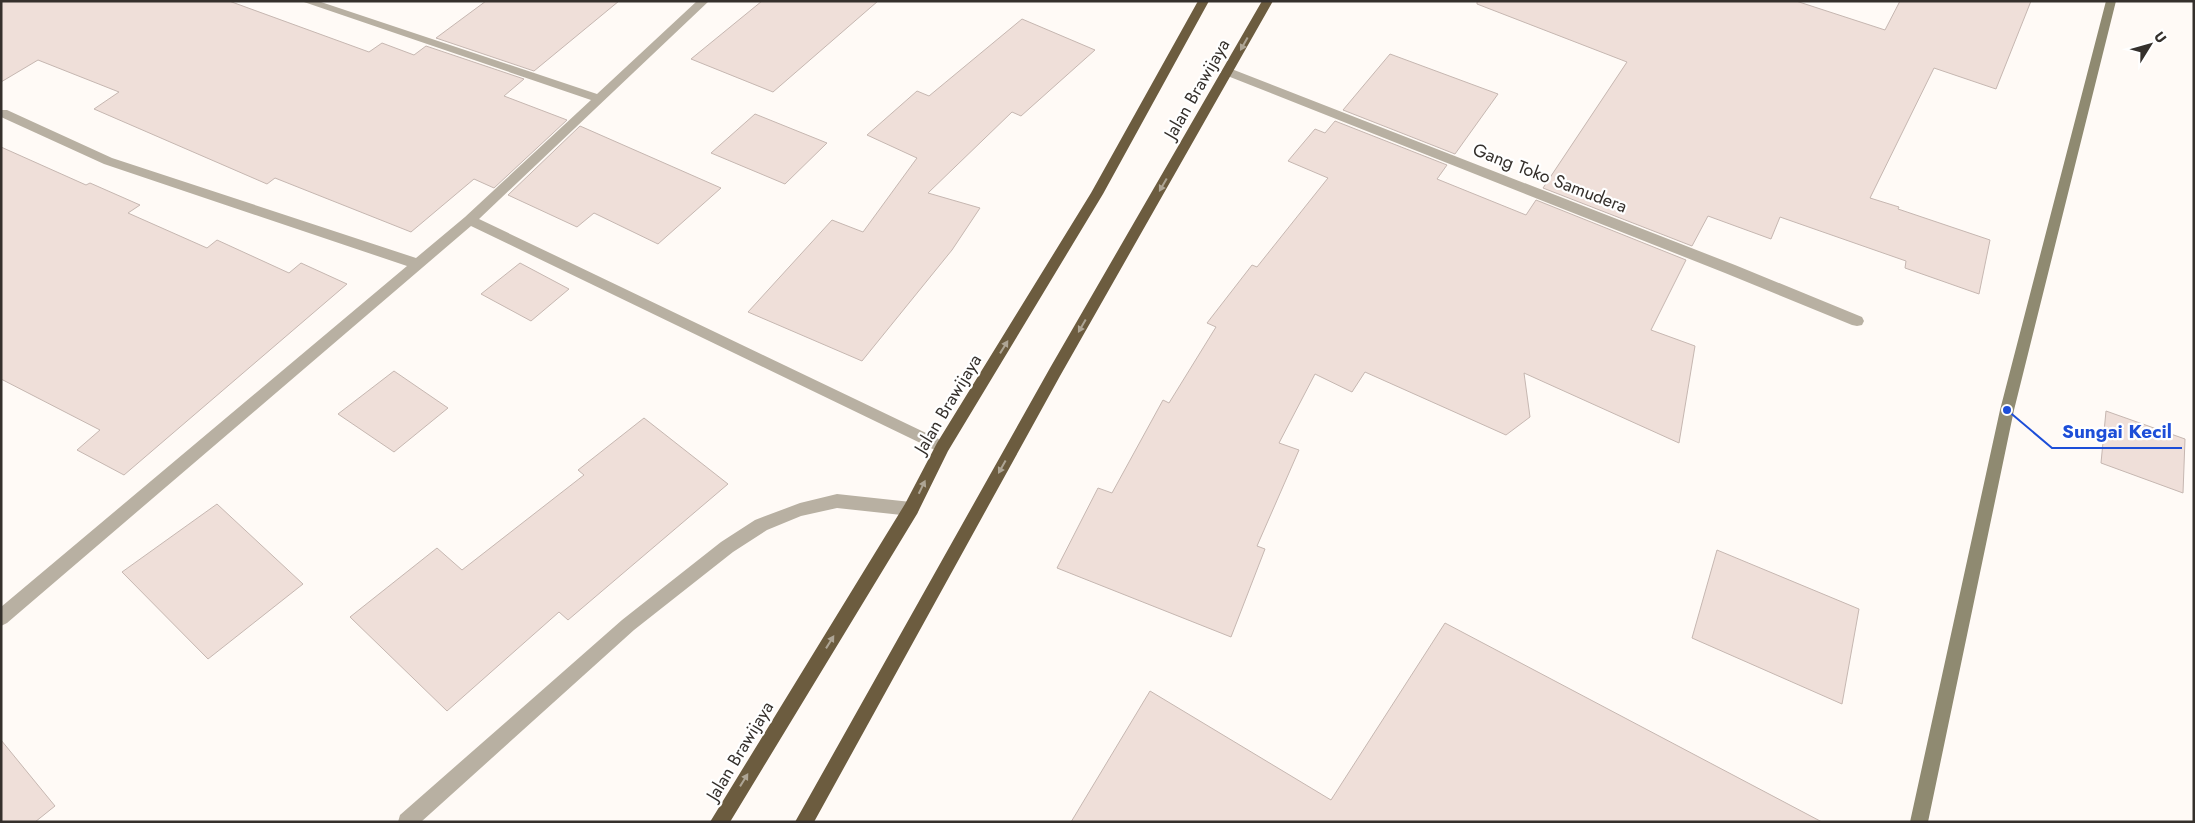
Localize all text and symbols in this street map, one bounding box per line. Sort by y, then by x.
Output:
north arrow [2125,20,2175,70]
text: U [2149,27,2171,47]
street label: Jalan Brawijaya [1157,34,1236,146]
one-way arrow [1240,37,1248,51]
street label: Gang Toko Samudera [1469,137,1631,219]
one-way arrow [1159,178,1168,191]
one-way arrow [1078,318,1086,333]
one-way arrow [999,340,1008,354]
street label: Jalan Brawijaya [907,349,988,460]
callout: Sungai Kecil [2052,414,2182,448]
text: Sungai Kecil [2062,418,2172,445]
one-way arrow [998,460,1006,475]
one-way arrow [918,480,926,495]
one-way arrow [825,635,834,648]
street label: Jalan Brawijaya [699,696,780,807]
one-way arrow [740,773,749,787]

